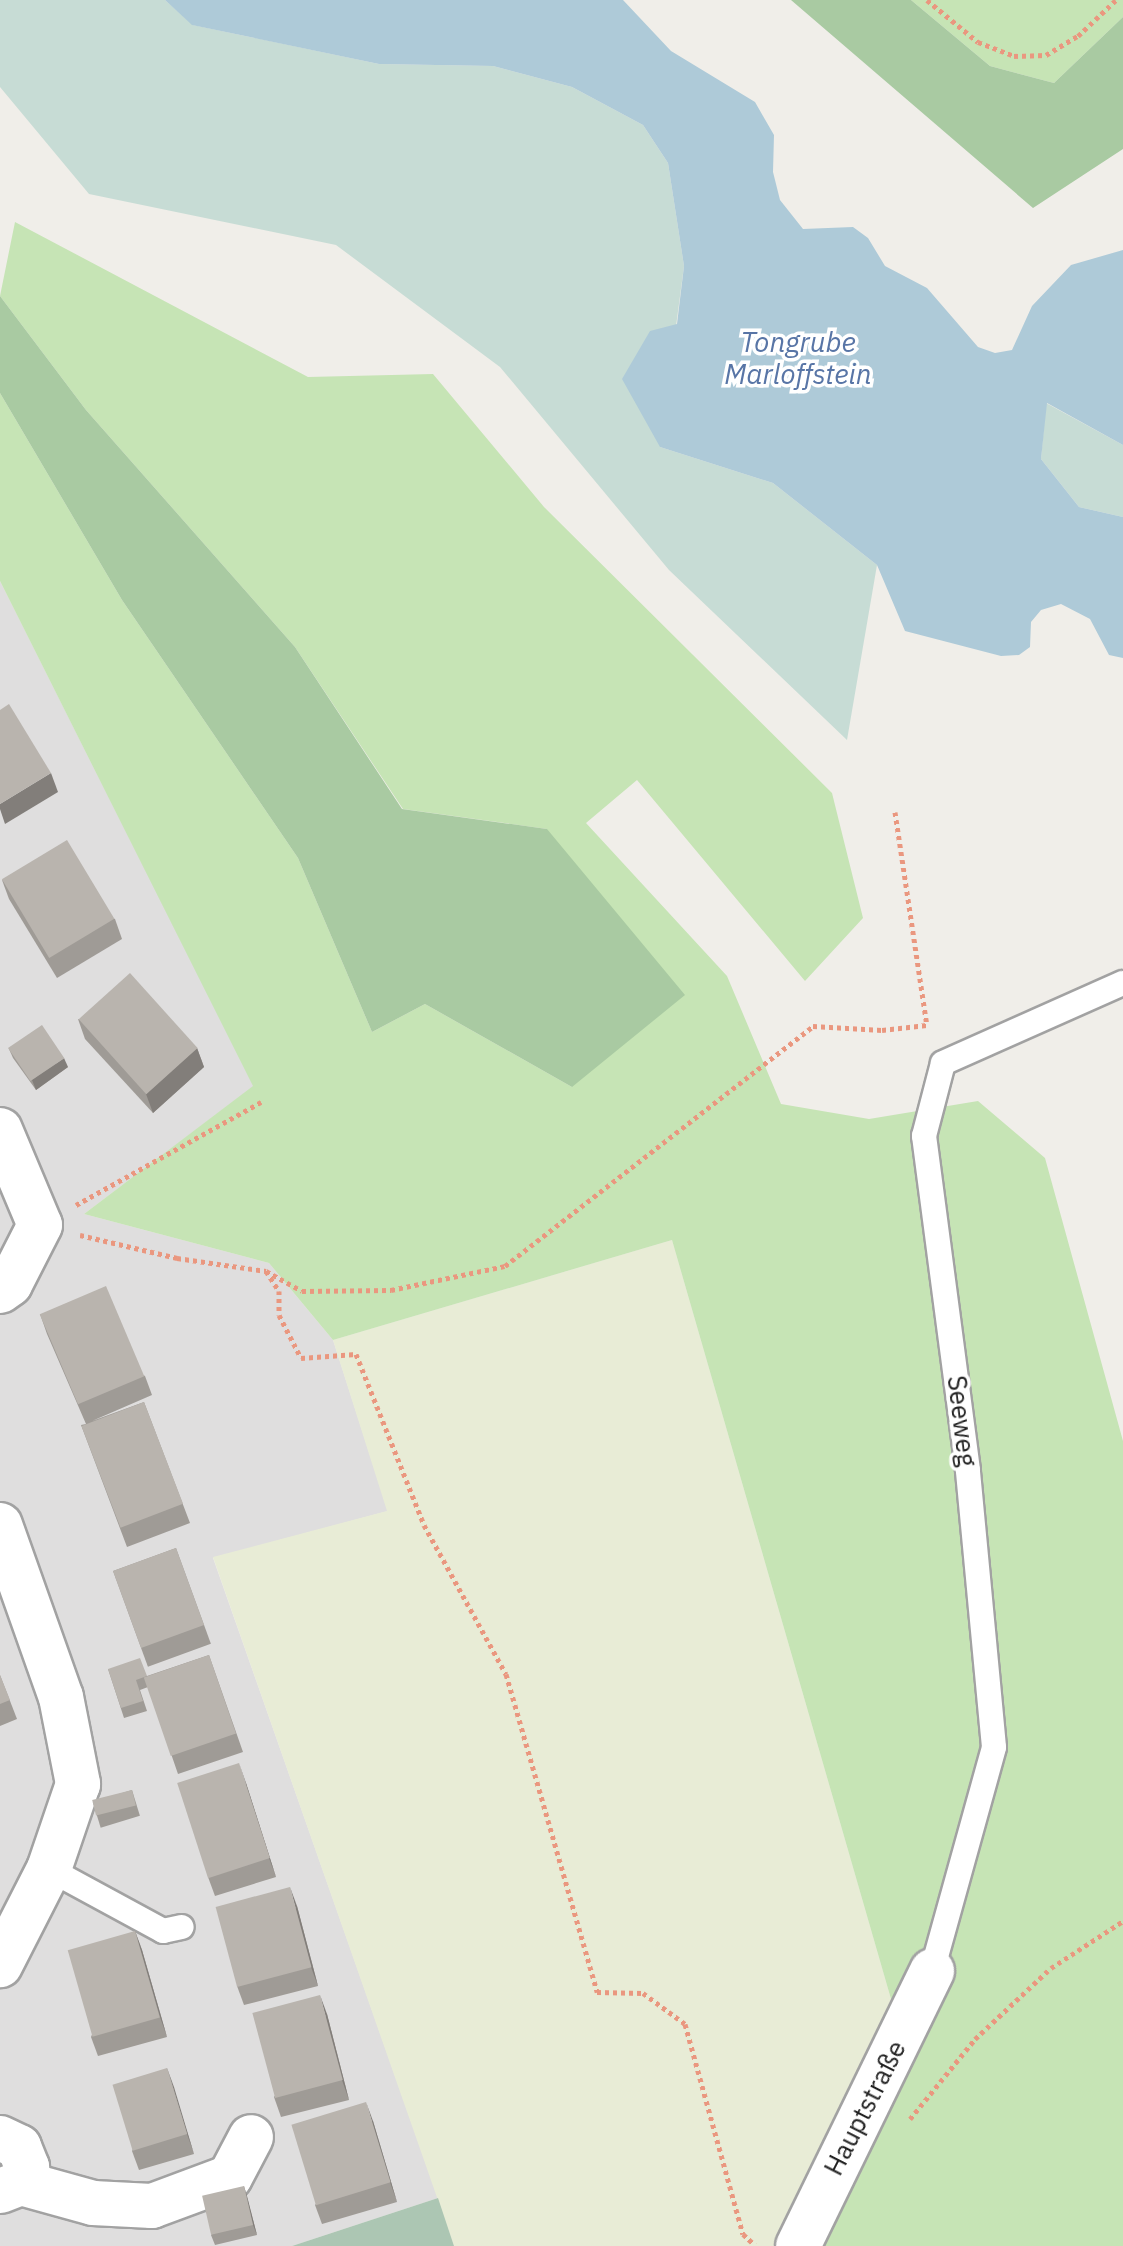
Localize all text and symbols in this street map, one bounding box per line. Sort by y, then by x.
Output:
water label: Tongrube Marloffstein [724,325,872,391]
street label: Seeweg [941,1374,983,1468]
street label: Hauptstraße [818,2035,912,2181]

